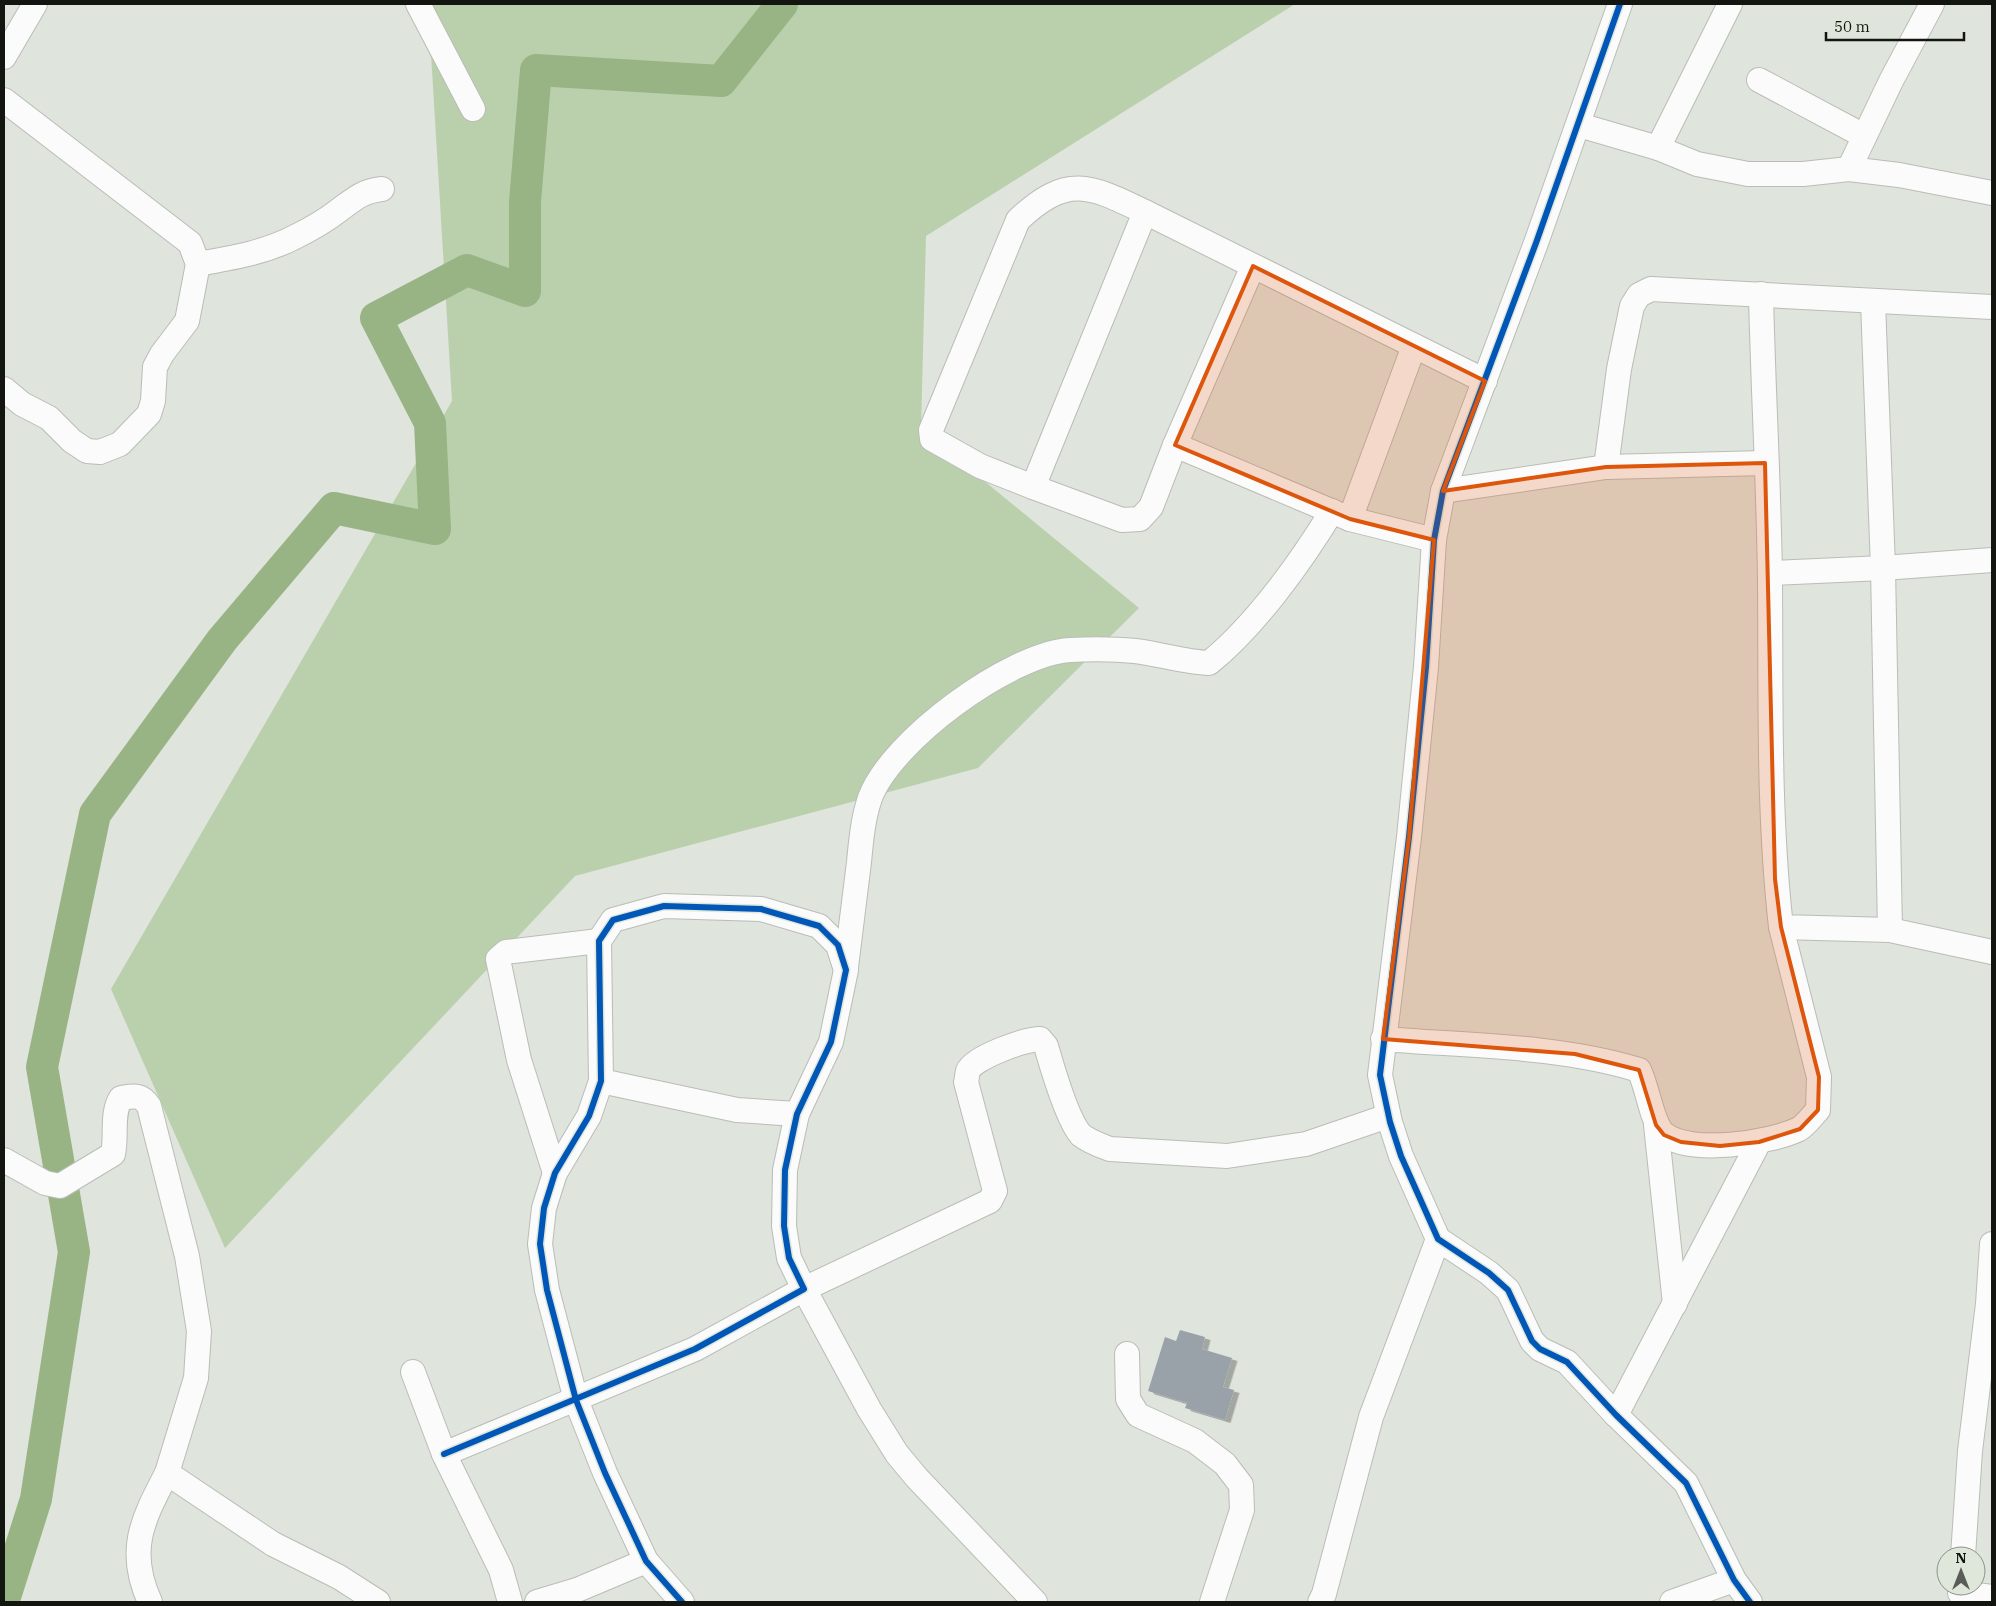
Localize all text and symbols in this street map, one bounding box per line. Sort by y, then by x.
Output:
scale bar [1826,10,1964,42]
text: 50 m [1834,17,1870,36]
north arrow [1936,1546,1986,1596]
text: N [1955,1549,1967,1567]

